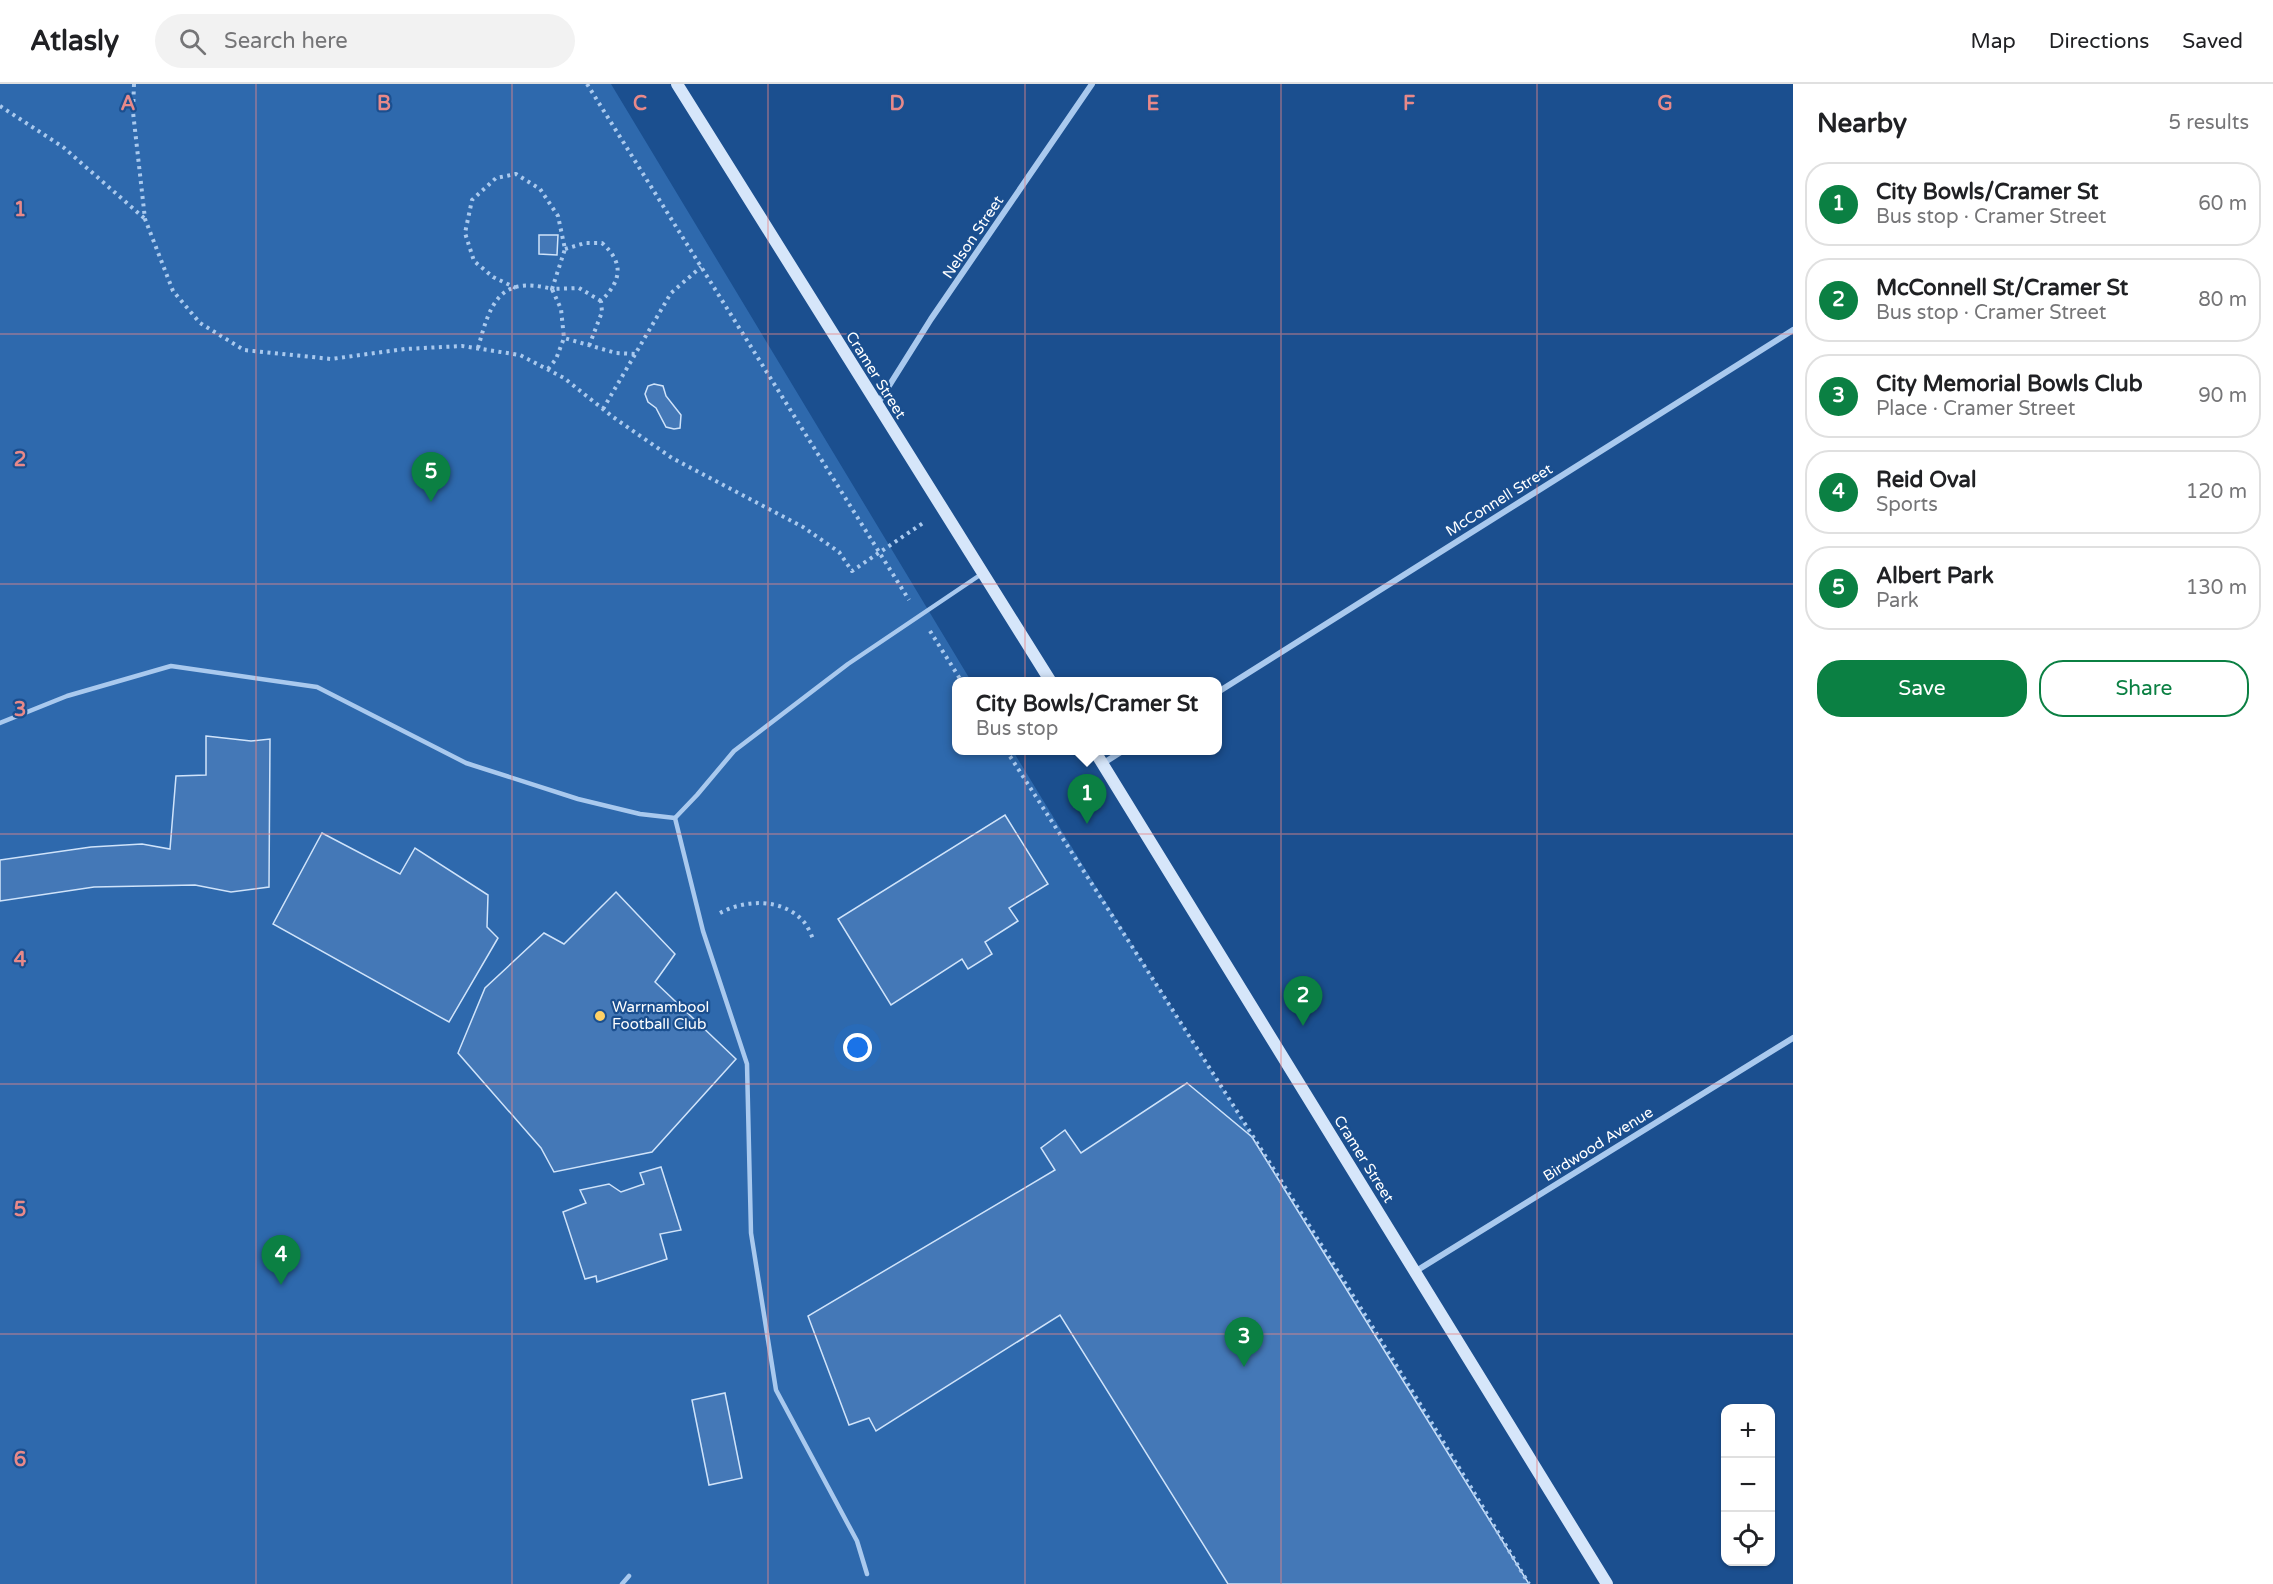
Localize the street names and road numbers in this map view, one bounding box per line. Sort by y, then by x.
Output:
street label: Nelson Street [939,192,1008,282]
street label: Cramer Street [842,328,910,422]
street label: McConnell Street [1442,460,1556,540]
street label: Birdwood Avenue [1540,1103,1656,1185]
street label: Cramer Street [1330,1112,1398,1206]

